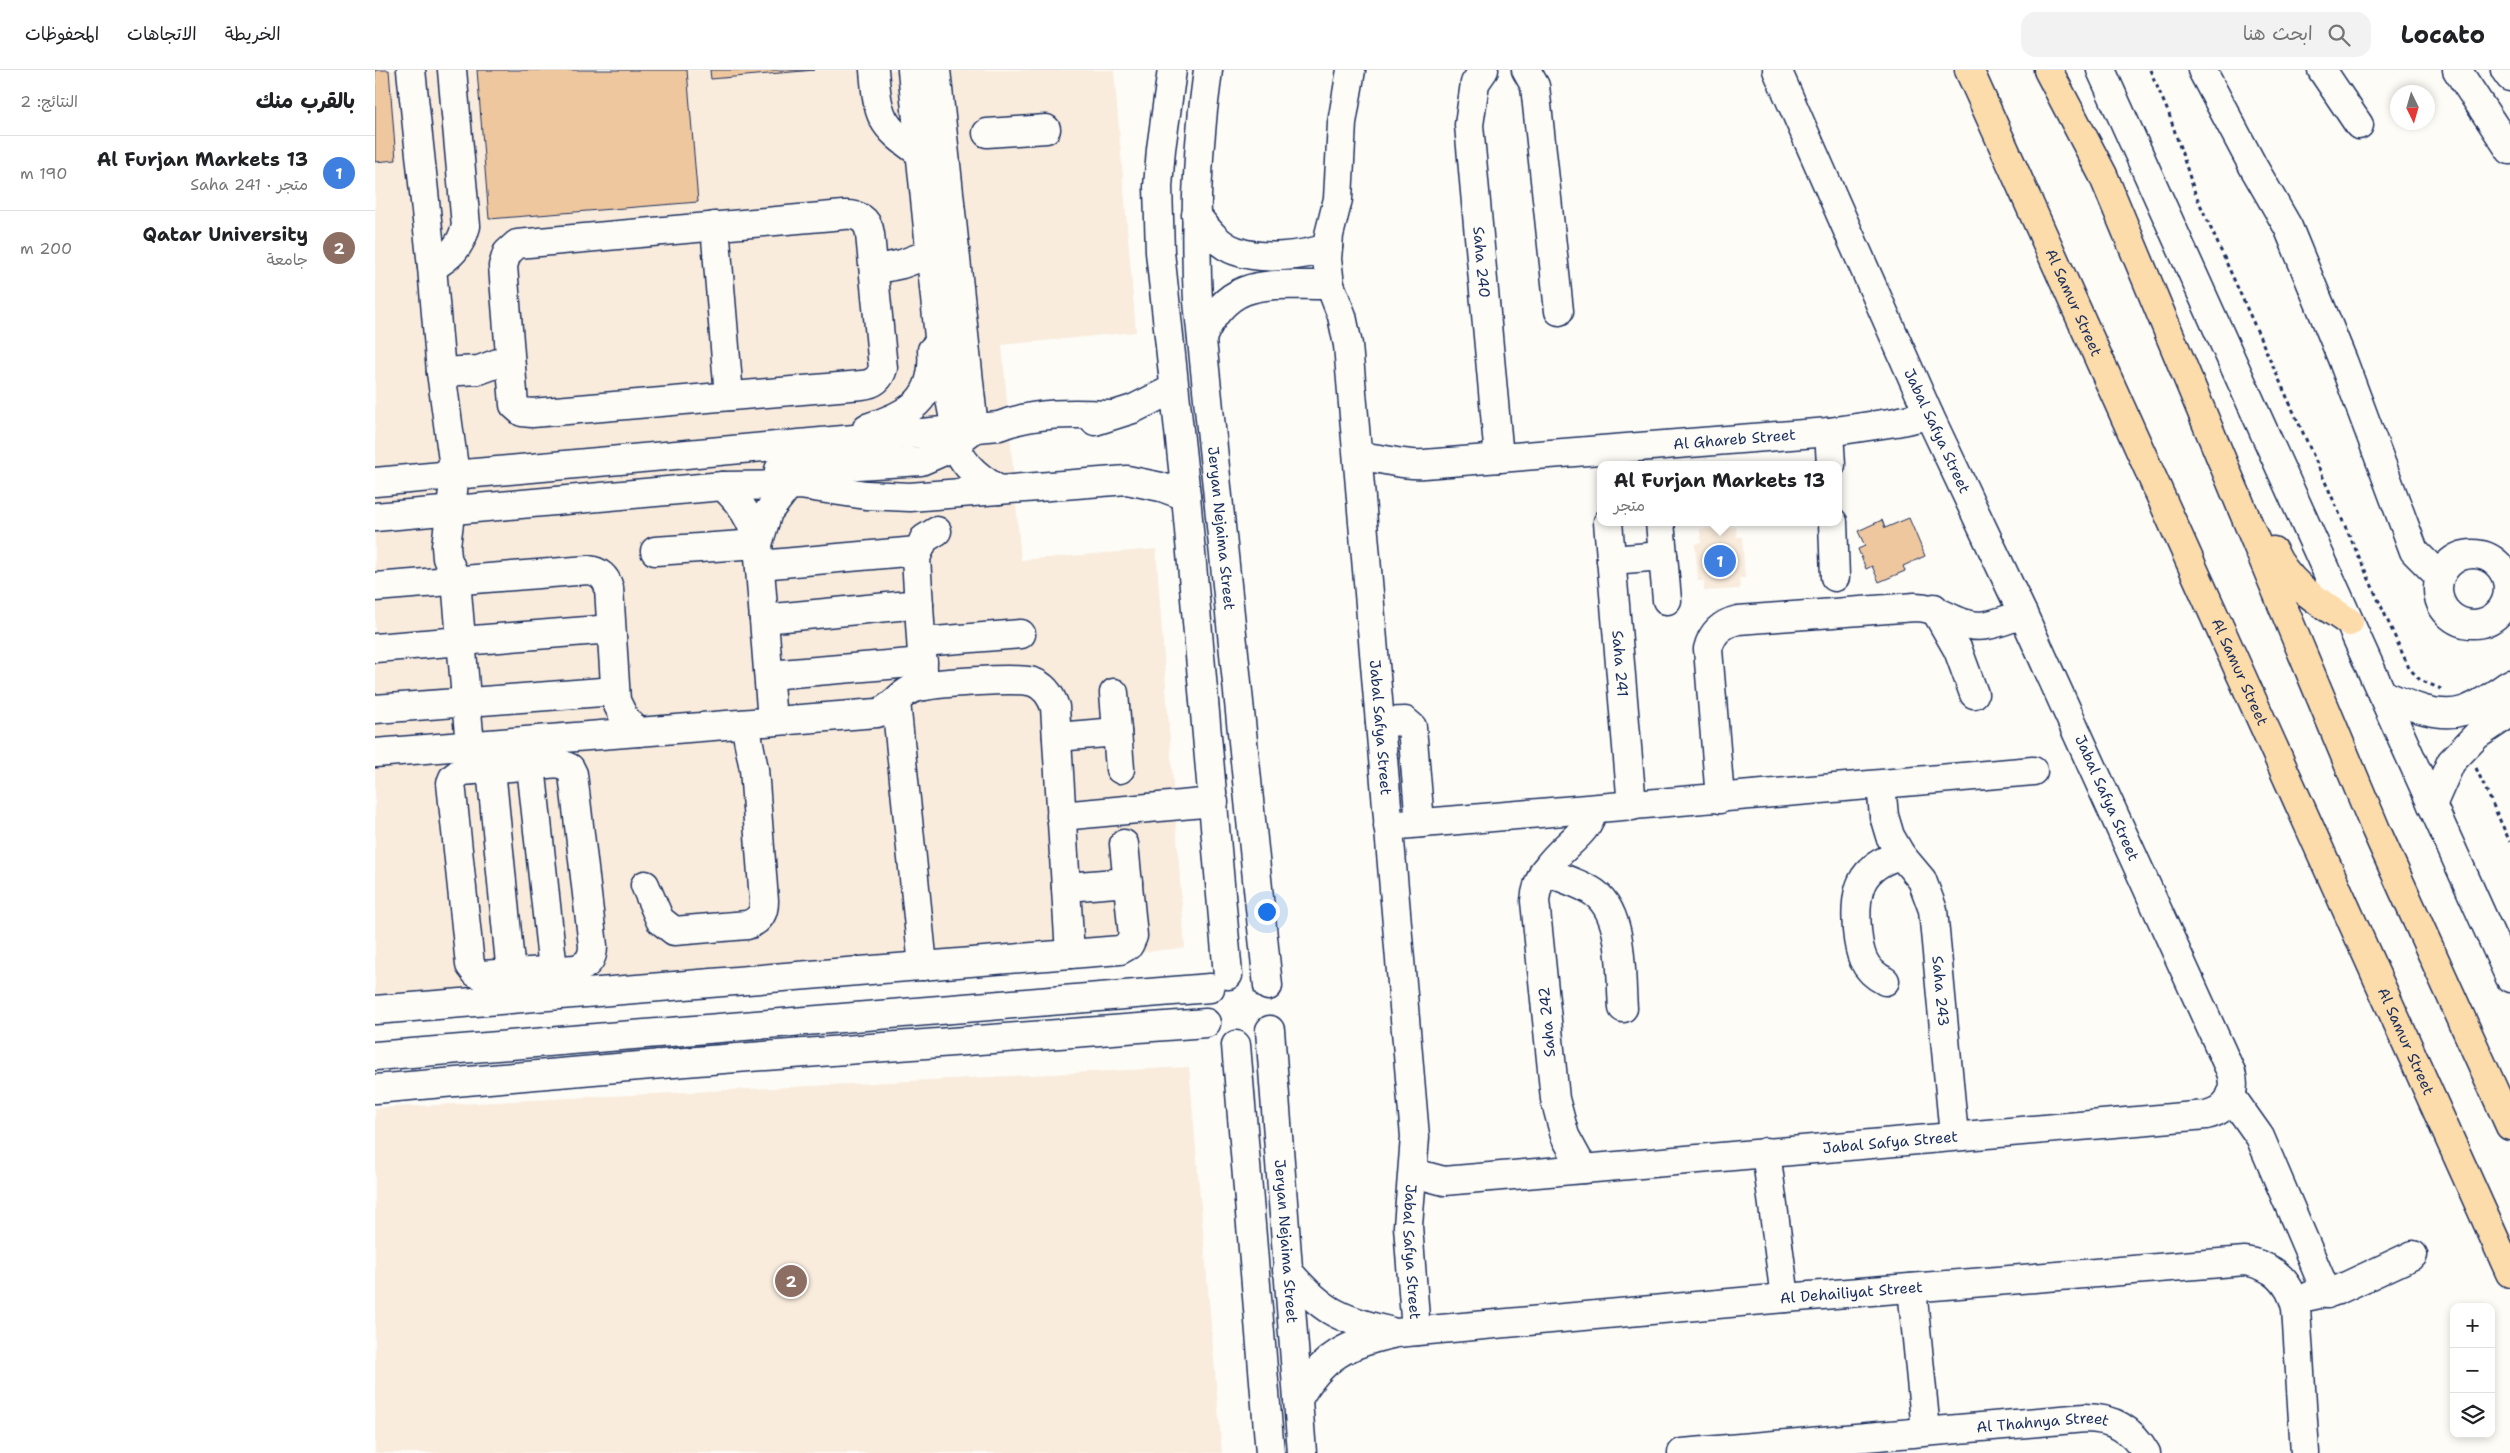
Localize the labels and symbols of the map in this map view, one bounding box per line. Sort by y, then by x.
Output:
north arrow [2390,85,2435,130]
street label: Saha 240 [1468,226,1495,299]
street label: Al Samur Street [2041,246,2106,359]
street label: Jabal Safya Street [1899,365,1975,497]
street label: Al Ghareb Street [1672,425,1796,454]
street label: Jeryan Nejaima Street [1203,446,1240,611]
pin: 1 [1704,542,1736,580]
street label: Al Samur Street [2207,615,2273,729]
street label: Saha 241 [1607,629,1633,698]
street label: Jabal Safya Street [1365,659,1396,796]
street label: Jabal Safya Street [2070,732,2144,864]
your location [1254,899,1280,925]
street label: Saha 243 [1927,955,1954,1027]
street label: Al Samur Street [2373,984,2439,1098]
street label: Saha 242 [1534,986,1560,1058]
street label: Jabal Safya Street [1822,1127,1959,1158]
street label: Jeryan Nejaima Street [1270,1159,1302,1324]
street label: Jabal Safya Street [1398,1183,1425,1320]
pin: 2 [775,1262,807,1300]
street label: Al Dehailiyat Street [1779,1277,1923,1308]
street label: Al Thahnya Street [1976,1408,2111,1437]

